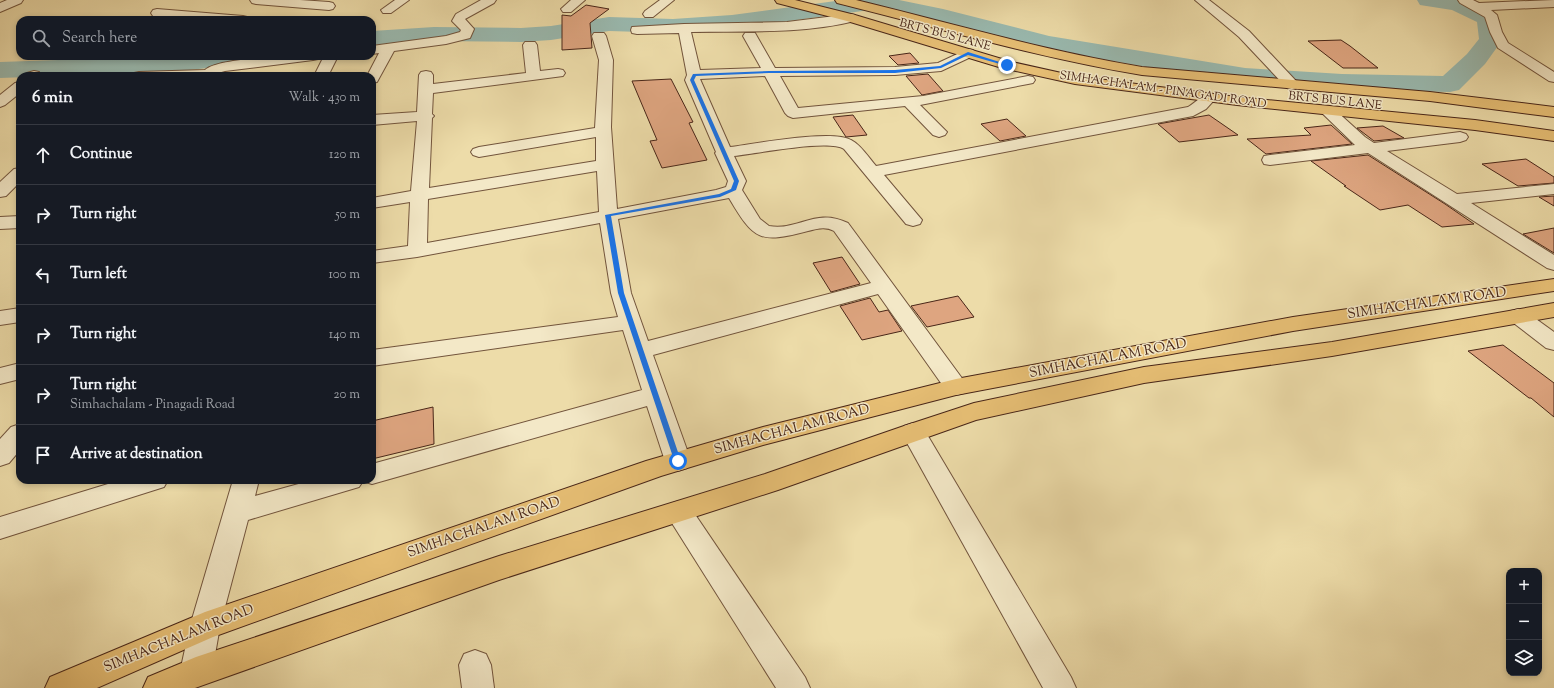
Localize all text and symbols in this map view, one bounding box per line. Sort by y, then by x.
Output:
street label: BRTS BUS LANE [897,14,994,56]
search box [16,16,376,60]
icon: search [30,27,52,49]
text: Search here [62,28,137,49]
route end [998,56,1016,74]
street label: SIMHACHALAM - PINAGADI ROAD [1058,67,1268,113]
text: 6 min [32,86,73,110]
street label: BRTS BUS LANE [1287,87,1383,115]
text: Walk · 430 m [289,89,360,107]
icon: ahead [32,144,54,166]
text: Continue [70,144,132,165]
text: 120 m [329,146,360,164]
icon: right [32,204,54,226]
text: Turn right [70,204,136,225]
text: 50 m [335,206,360,224]
icon: left [32,264,54,286]
text: Turn left [70,264,127,285]
text: 100 m [328,266,360,284]
street label: SIMHACHALAM ROAD [1346,283,1508,325]
icon: right [32,324,54,346]
text: Turn right [70,324,136,345]
text: 140 m [329,326,360,344]
street label: SIMHACHALAM ROAD [1027,334,1189,384]
text: Turn right [70,375,136,396]
icon: right [32,384,54,406]
text: 20 m [334,386,360,404]
text: Simhachalam - Pinagadi Road [70,396,235,414]
street label: SIMHACHALAM ROAD [712,400,872,460]
icon: arrive [32,444,54,466]
text: Arrive at destination [70,444,203,465]
route start [669,452,687,470]
street label: SIMHACHALAM ROAD [405,492,563,564]
map controls [1506,568,1542,676]
button: + [1506,568,1542,604]
street label: SIMHACHALAM ROAD [101,600,257,678]
button: − [1506,604,1542,640]
button: layers [1506,640,1542,676]

